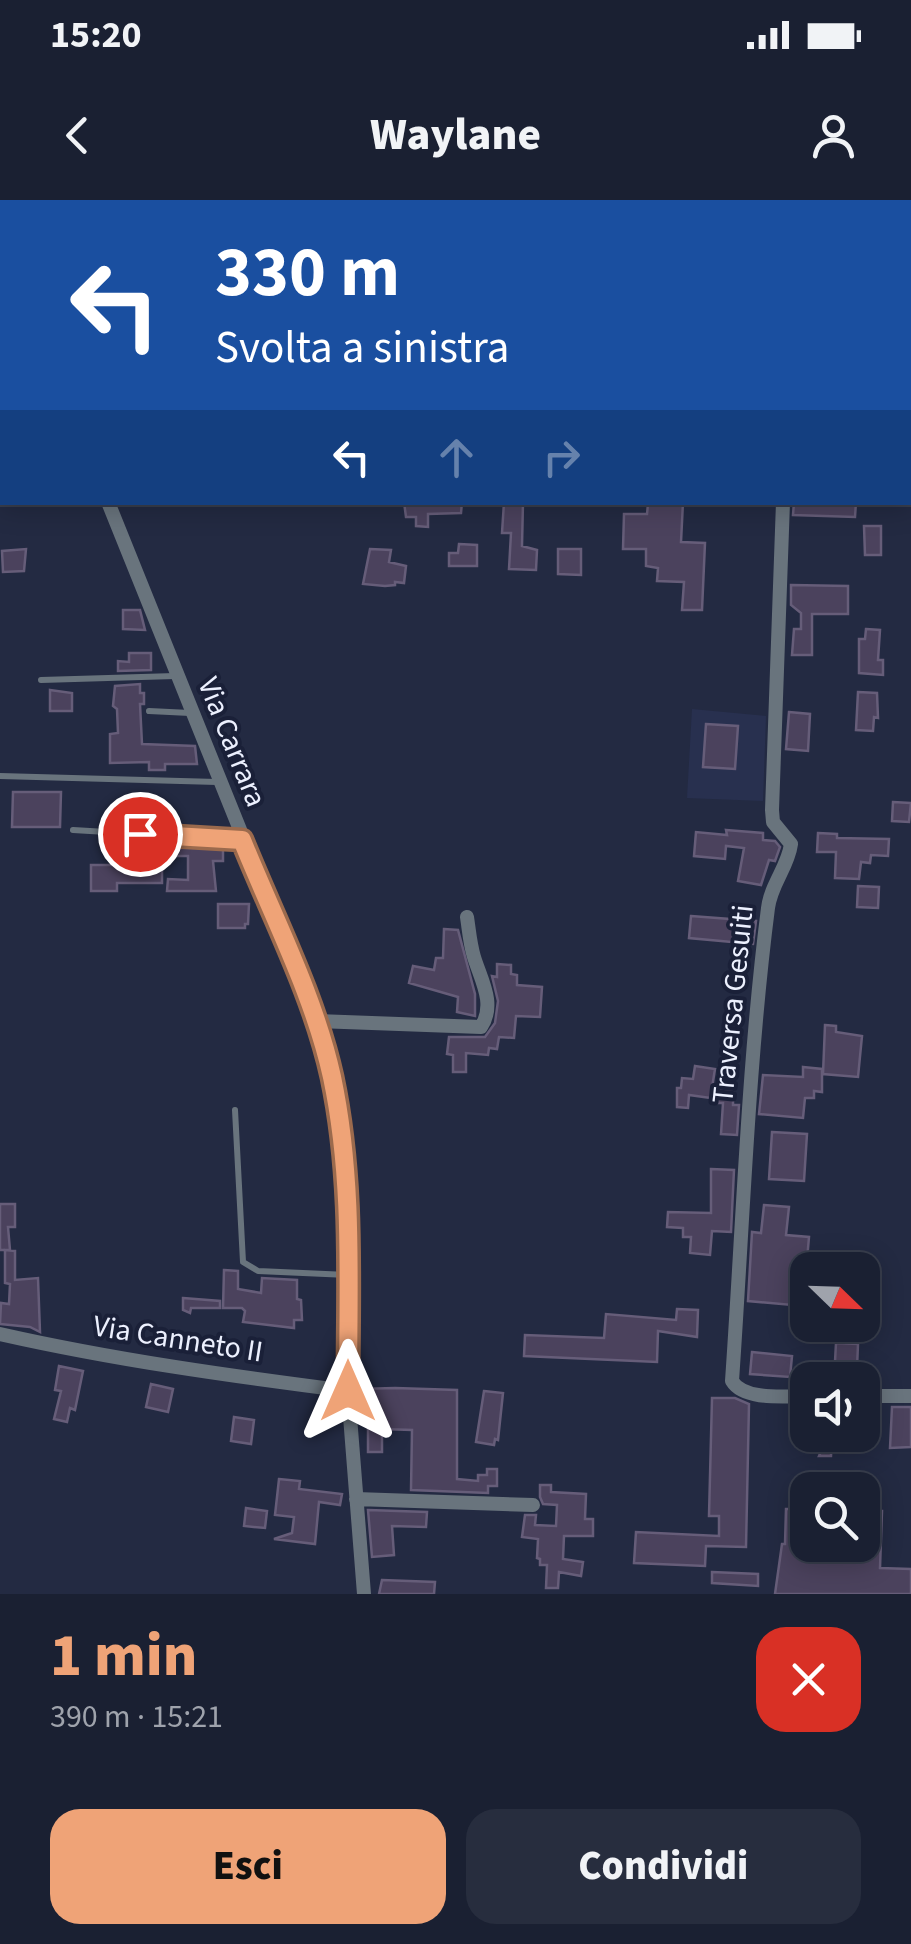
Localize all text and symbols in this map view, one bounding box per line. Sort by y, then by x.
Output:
text: 15:20 [50,8,142,62]
text: Waylane [370,103,541,167]
icon: back [50,108,105,163]
icon: person [806,108,861,163]
text: 330 m [215,223,400,323]
icon: left [50,240,180,370]
text: Svolta a sinistra [215,316,509,380]
icon: left [324,430,379,485]
icon: ahead [429,430,484,485]
icon: right [534,430,589,485]
street label: Via Carrara [187,671,277,813]
pin [98,792,183,877]
icon: arrive [113,807,168,862]
street label: Traversa Gesuiti [701,903,765,1105]
north arrow [790,1252,880,1342]
map controls [790,1252,880,1562]
street label: Via Canneto II [90,1304,266,1374]
position arrow [296,1339,400,1443]
button: sound [790,1362,880,1452]
button: search [790,1472,880,1562]
text: 1 min [50,1614,197,1699]
button: close [756,1627,861,1732]
text: 390 m · 15:21 [50,1694,223,1740]
button: Esci [50,1809,446,1924]
button: Condividi [466,1809,861,1924]

